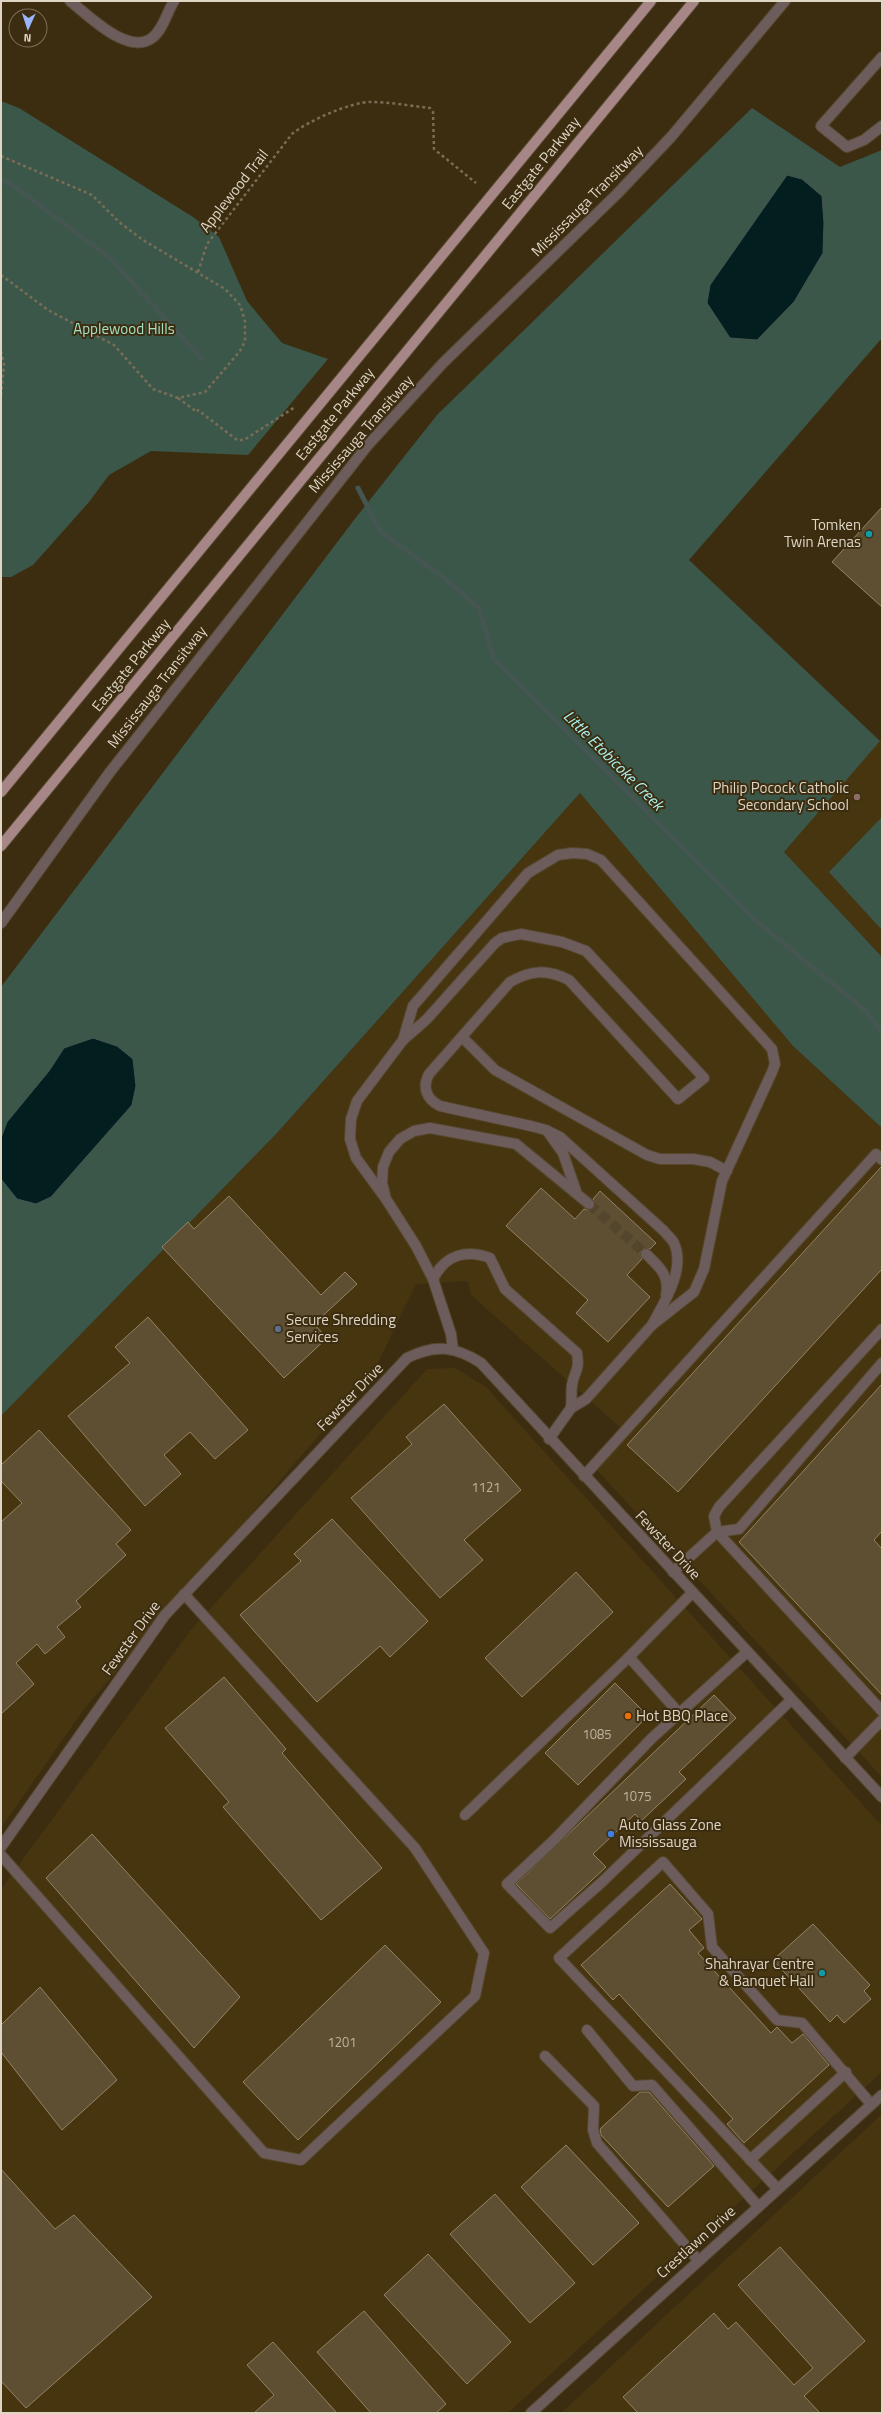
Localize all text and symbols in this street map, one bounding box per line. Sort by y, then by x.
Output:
north arrow [8,8,48,48]
text: N [23,30,32,46]
street label: Eastgate Parkway [496,111,585,214]
street label: Mississauga Transitway [525,139,648,262]
street label: Applewood Trail [194,144,274,237]
park label: Applewood Hills [73,317,175,340]
street label: Eastgate Parkway [290,362,379,465]
street label: Mississauga Transitway [303,370,419,498]
place label: Tomken Twin Arenas [784,513,861,553]
marker: Tomken Twin Arenas [864,529,874,539]
street label: Eastgate Parkway [86,613,175,716]
street label: Mississauga Transitway [101,621,212,753]
water label: Little Etobicoke Creek [558,704,671,817]
place label: Philip Pocock Catholic Secondary School [712,776,849,816]
marker: Philip Pocock Catholic Secondary School [852,792,862,802]
place label: Secure Shredding Services [286,1308,396,1348]
marker: Secure Shredding Services [273,1324,283,1334]
street label: Fewster Drive [311,1357,388,1436]
house number: 1121 [471,1477,501,1497]
street label: Fewster Drive [630,1505,707,1585]
street label: Fewster Drive [96,1596,166,1680]
place label: Hot BBQ Place [636,1704,728,1727]
marker: Hot BBQ Place [623,1711,633,1721]
house number: 1085 [582,1724,612,1744]
house number: 1075 [622,1786,652,1806]
place label: Auto Glass Zone Mississauga [619,1813,721,1853]
marker: Auto Glass Zone Mississauga [606,1829,616,1839]
place label: Shahrayar Centre & Banquet Hall [705,1952,814,1992]
marker: Shahrayar Centre & Banquet Hall [817,1968,827,1978]
house number: 1201 [327,2032,357,2052]
street label: Crestlawn Drive [651,2200,740,2283]

